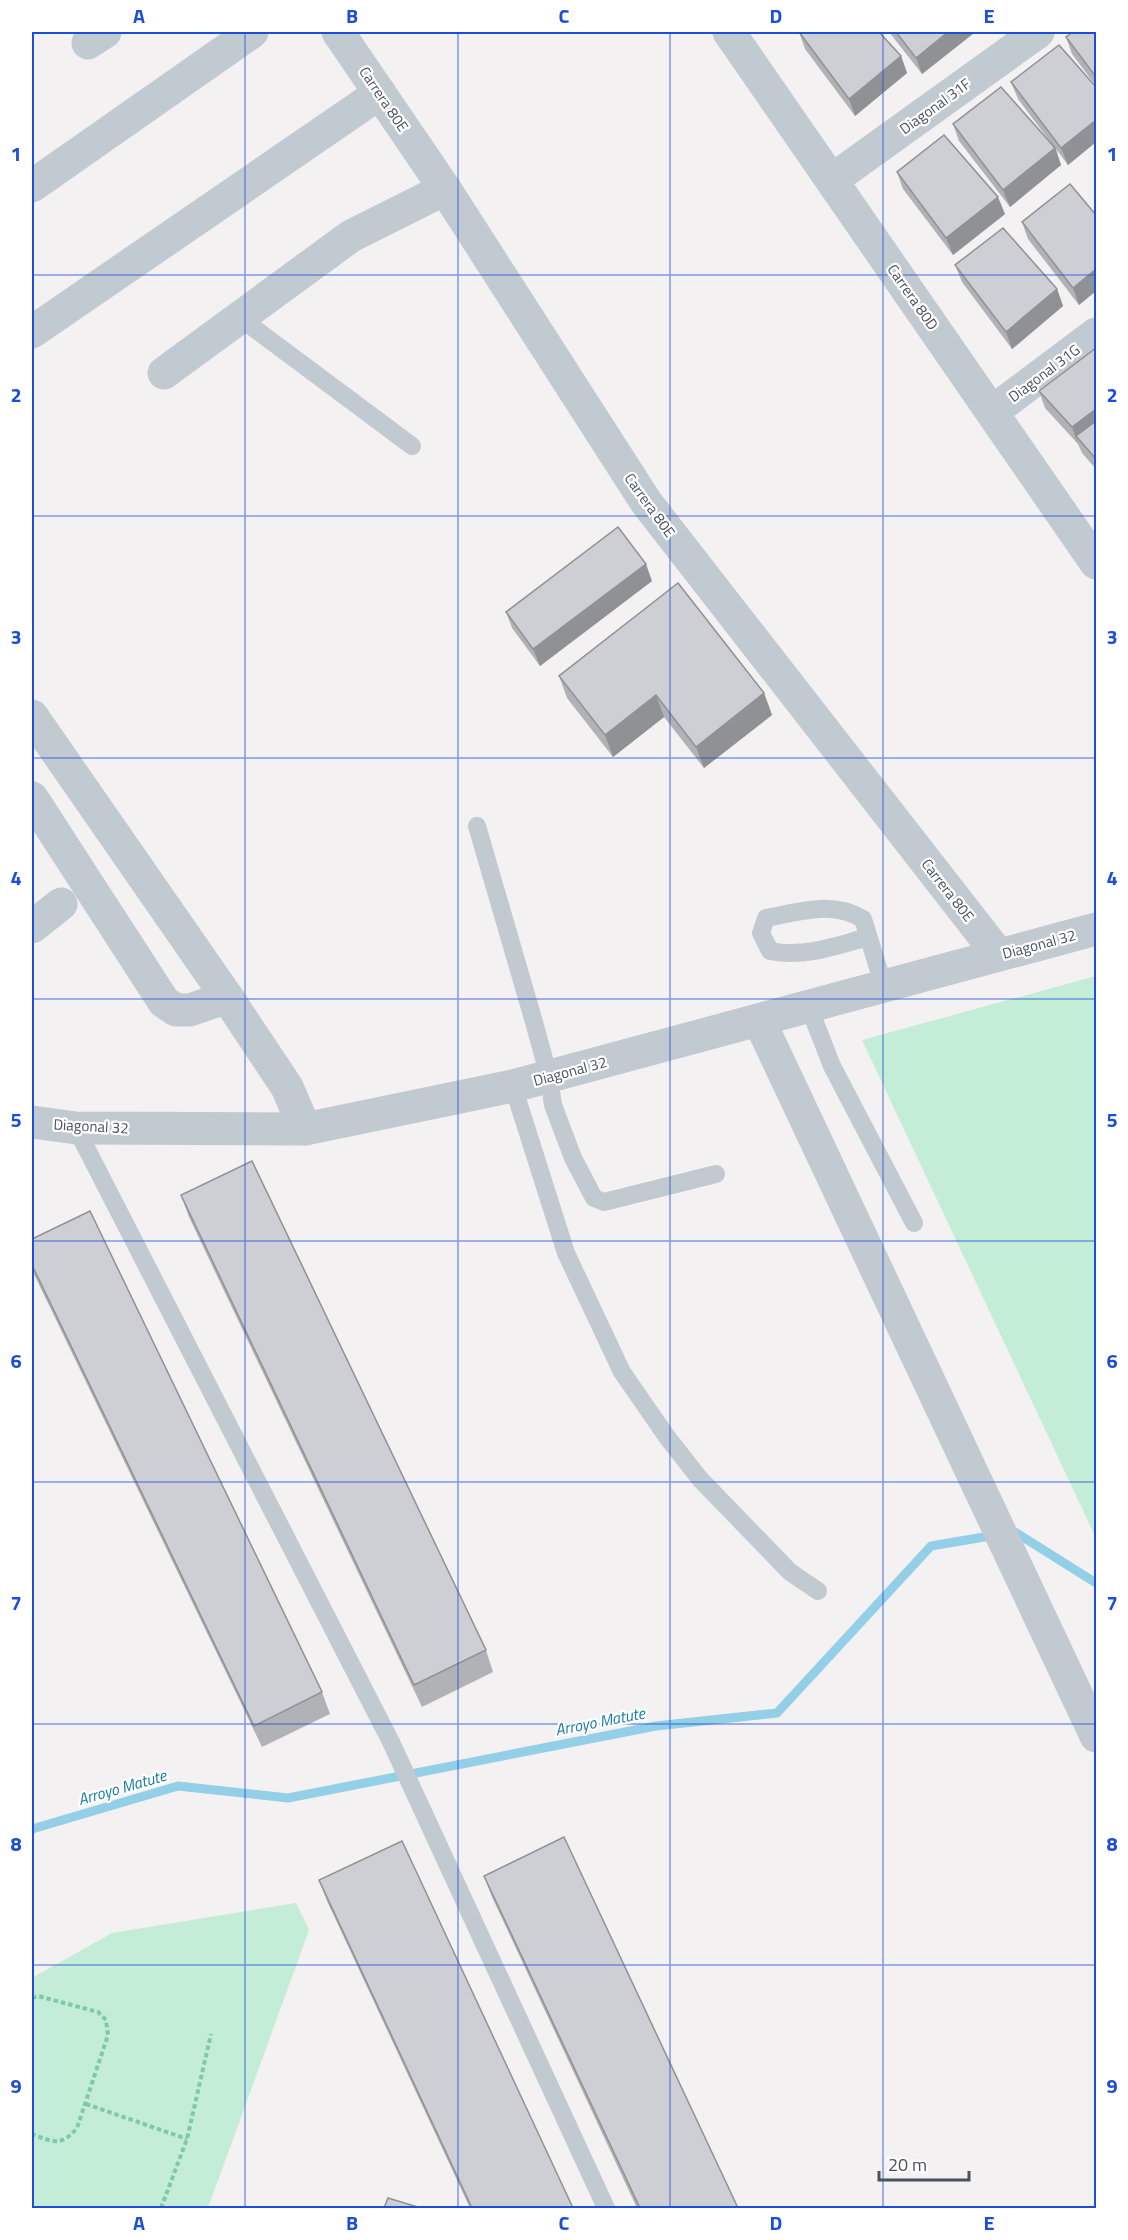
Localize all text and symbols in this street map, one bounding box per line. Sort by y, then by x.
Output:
text: A [133,0,145,31]
text: B [346,0,358,31]
text: C [559,0,570,31]
text: D [770,0,782,31]
text: E [983,0,995,31]
street label: Carrera 80E [354,62,414,136]
street label: Diagonal 31F [895,72,975,140]
text: 1 [10,138,22,169]
text: 1 [1106,138,1118,169]
street label: Carrera 80D [882,259,944,335]
street label: Diagonal 31G [1003,338,1085,408]
text: 2 [10,379,22,410]
text: 2 [1106,379,1118,410]
street label: Carrera 80E [619,468,681,542]
text: 3 [10,621,22,652]
text: 3 [1106,621,1118,652]
street label: Carrera 80E [916,854,980,926]
text: 4 [10,862,22,893]
text: 4 [1106,862,1118,893]
street label: Diagonal 32 [1000,923,1078,965]
street label: Diagonal 32 [531,1050,609,1092]
text: 5 [10,1104,22,1135]
text: 5 [1106,1104,1118,1135]
street label: Diagonal 32 [53,1113,129,1139]
text: 6 [10,1345,22,1376]
text: 6 [1106,1345,1118,1376]
text: 7 [10,1587,22,1618]
text: 7 [1106,1587,1118,1618]
water label: Arroyo Matute [553,1700,648,1741]
water label: Arroyo Matute [75,1762,171,1811]
text: 8 [10,1828,22,1859]
text: 8 [1106,1828,1118,1859]
text: 9 [10,2070,22,2101]
text: 9 [1106,2070,1118,2101]
scale bar [879,2144,969,2182]
text: 20 m [888,2151,927,2178]
text: A [133,2207,145,2238]
text: B [346,2207,358,2238]
text: C [559,2207,570,2238]
text: D [770,2207,782,2238]
text: E [983,2207,995,2238]

